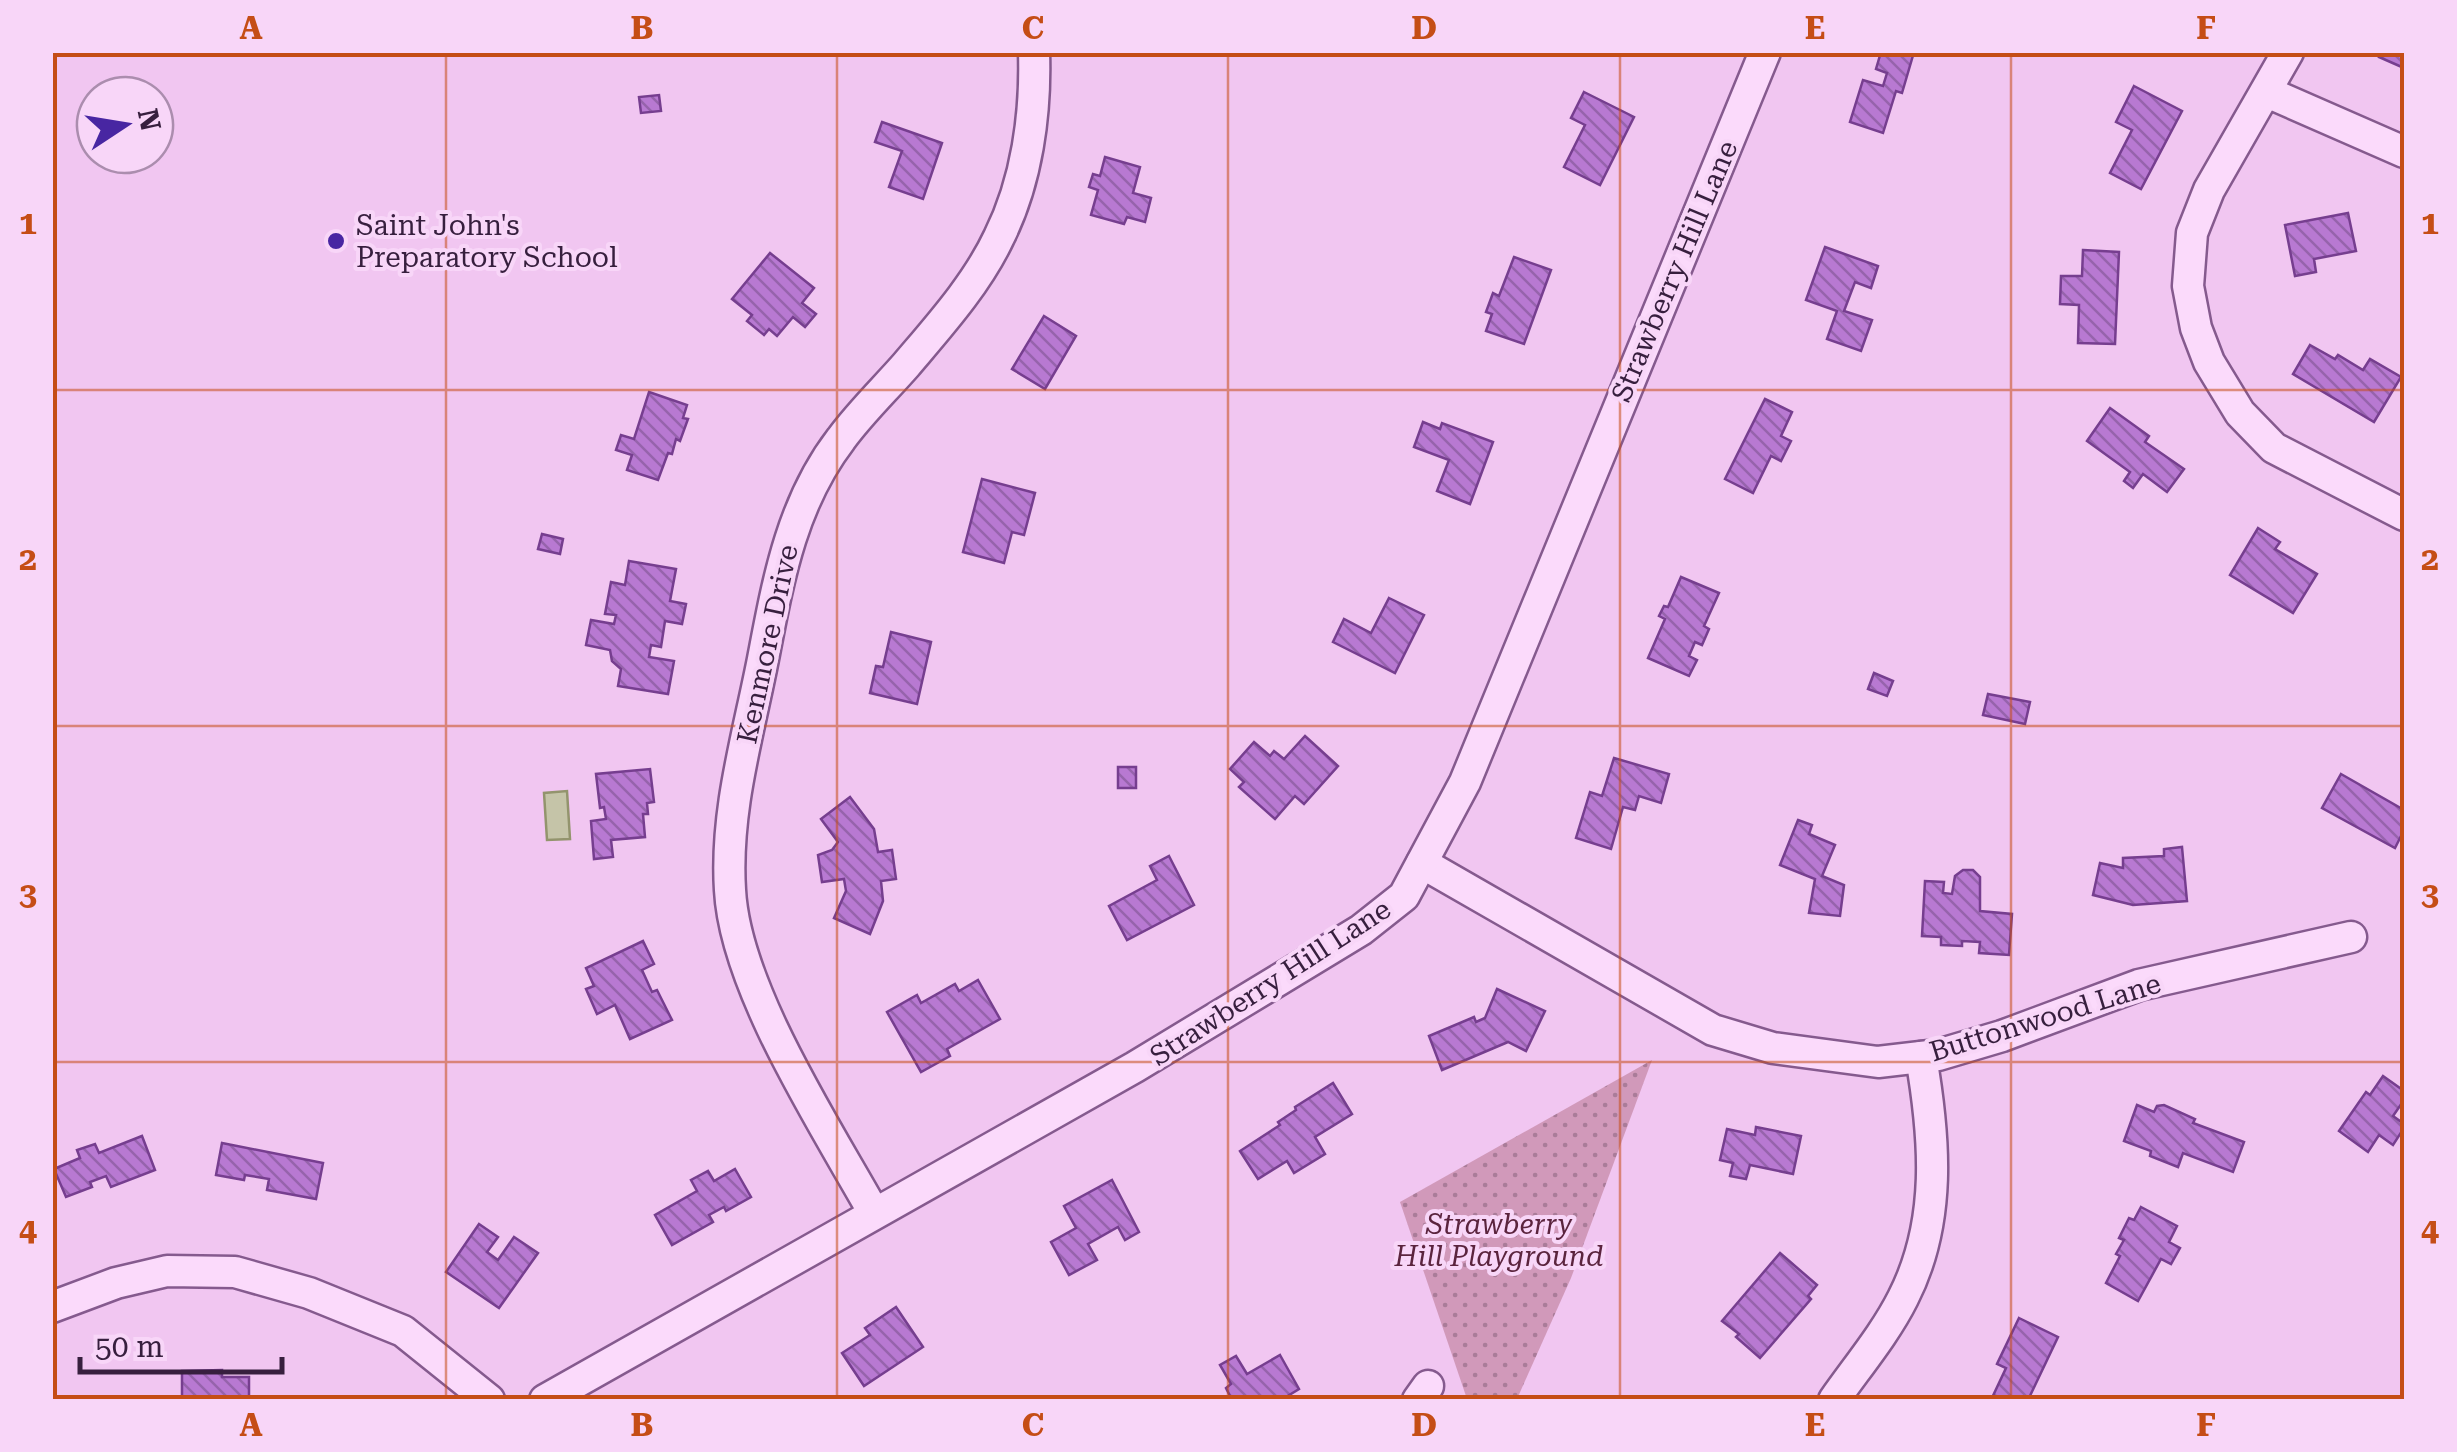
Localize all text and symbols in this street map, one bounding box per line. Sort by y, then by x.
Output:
text: A [239,9,263,47]
text: B [630,9,654,47]
text: C [1022,9,1044,47]
text: D [1411,9,1437,47]
text: E [1805,9,1825,47]
text: F [2196,9,2216,47]
north arrow [75,75,175,175]
text: N [131,106,167,134]
street label: Strawberry Hill Lane [1605,136,1744,407]
text: 1 [19,204,37,242]
text: 1 [2421,204,2439,242]
place label: Saint John's Preparatory School [356,209,618,274]
marker: Saint John's Preparatory School [325,230,347,252]
text: 2 [19,540,37,578]
text: 2 [2421,540,2439,578]
street label: Kenmore Drive [730,541,805,747]
text: 3 [19,875,37,913]
text: 3 [2421,875,2439,913]
street label: Strawberry Hill Lane [1144,892,1397,1073]
street label: Buttonwood Lane [1926,967,2165,1068]
park label: Strawberry Hill Playground [1393,1208,1604,1273]
text: 4 [19,1211,37,1249]
text: 4 [2421,1211,2439,1249]
scale bar [80,1312,282,1374]
text: 50 m [95,1329,164,1364]
text: A [239,1406,263,1444]
text: B [630,1406,654,1444]
text: C [1022,1406,1044,1444]
text: D [1411,1406,1437,1444]
text: E [1805,1406,1825,1444]
text: F [2196,1406,2216,1444]

